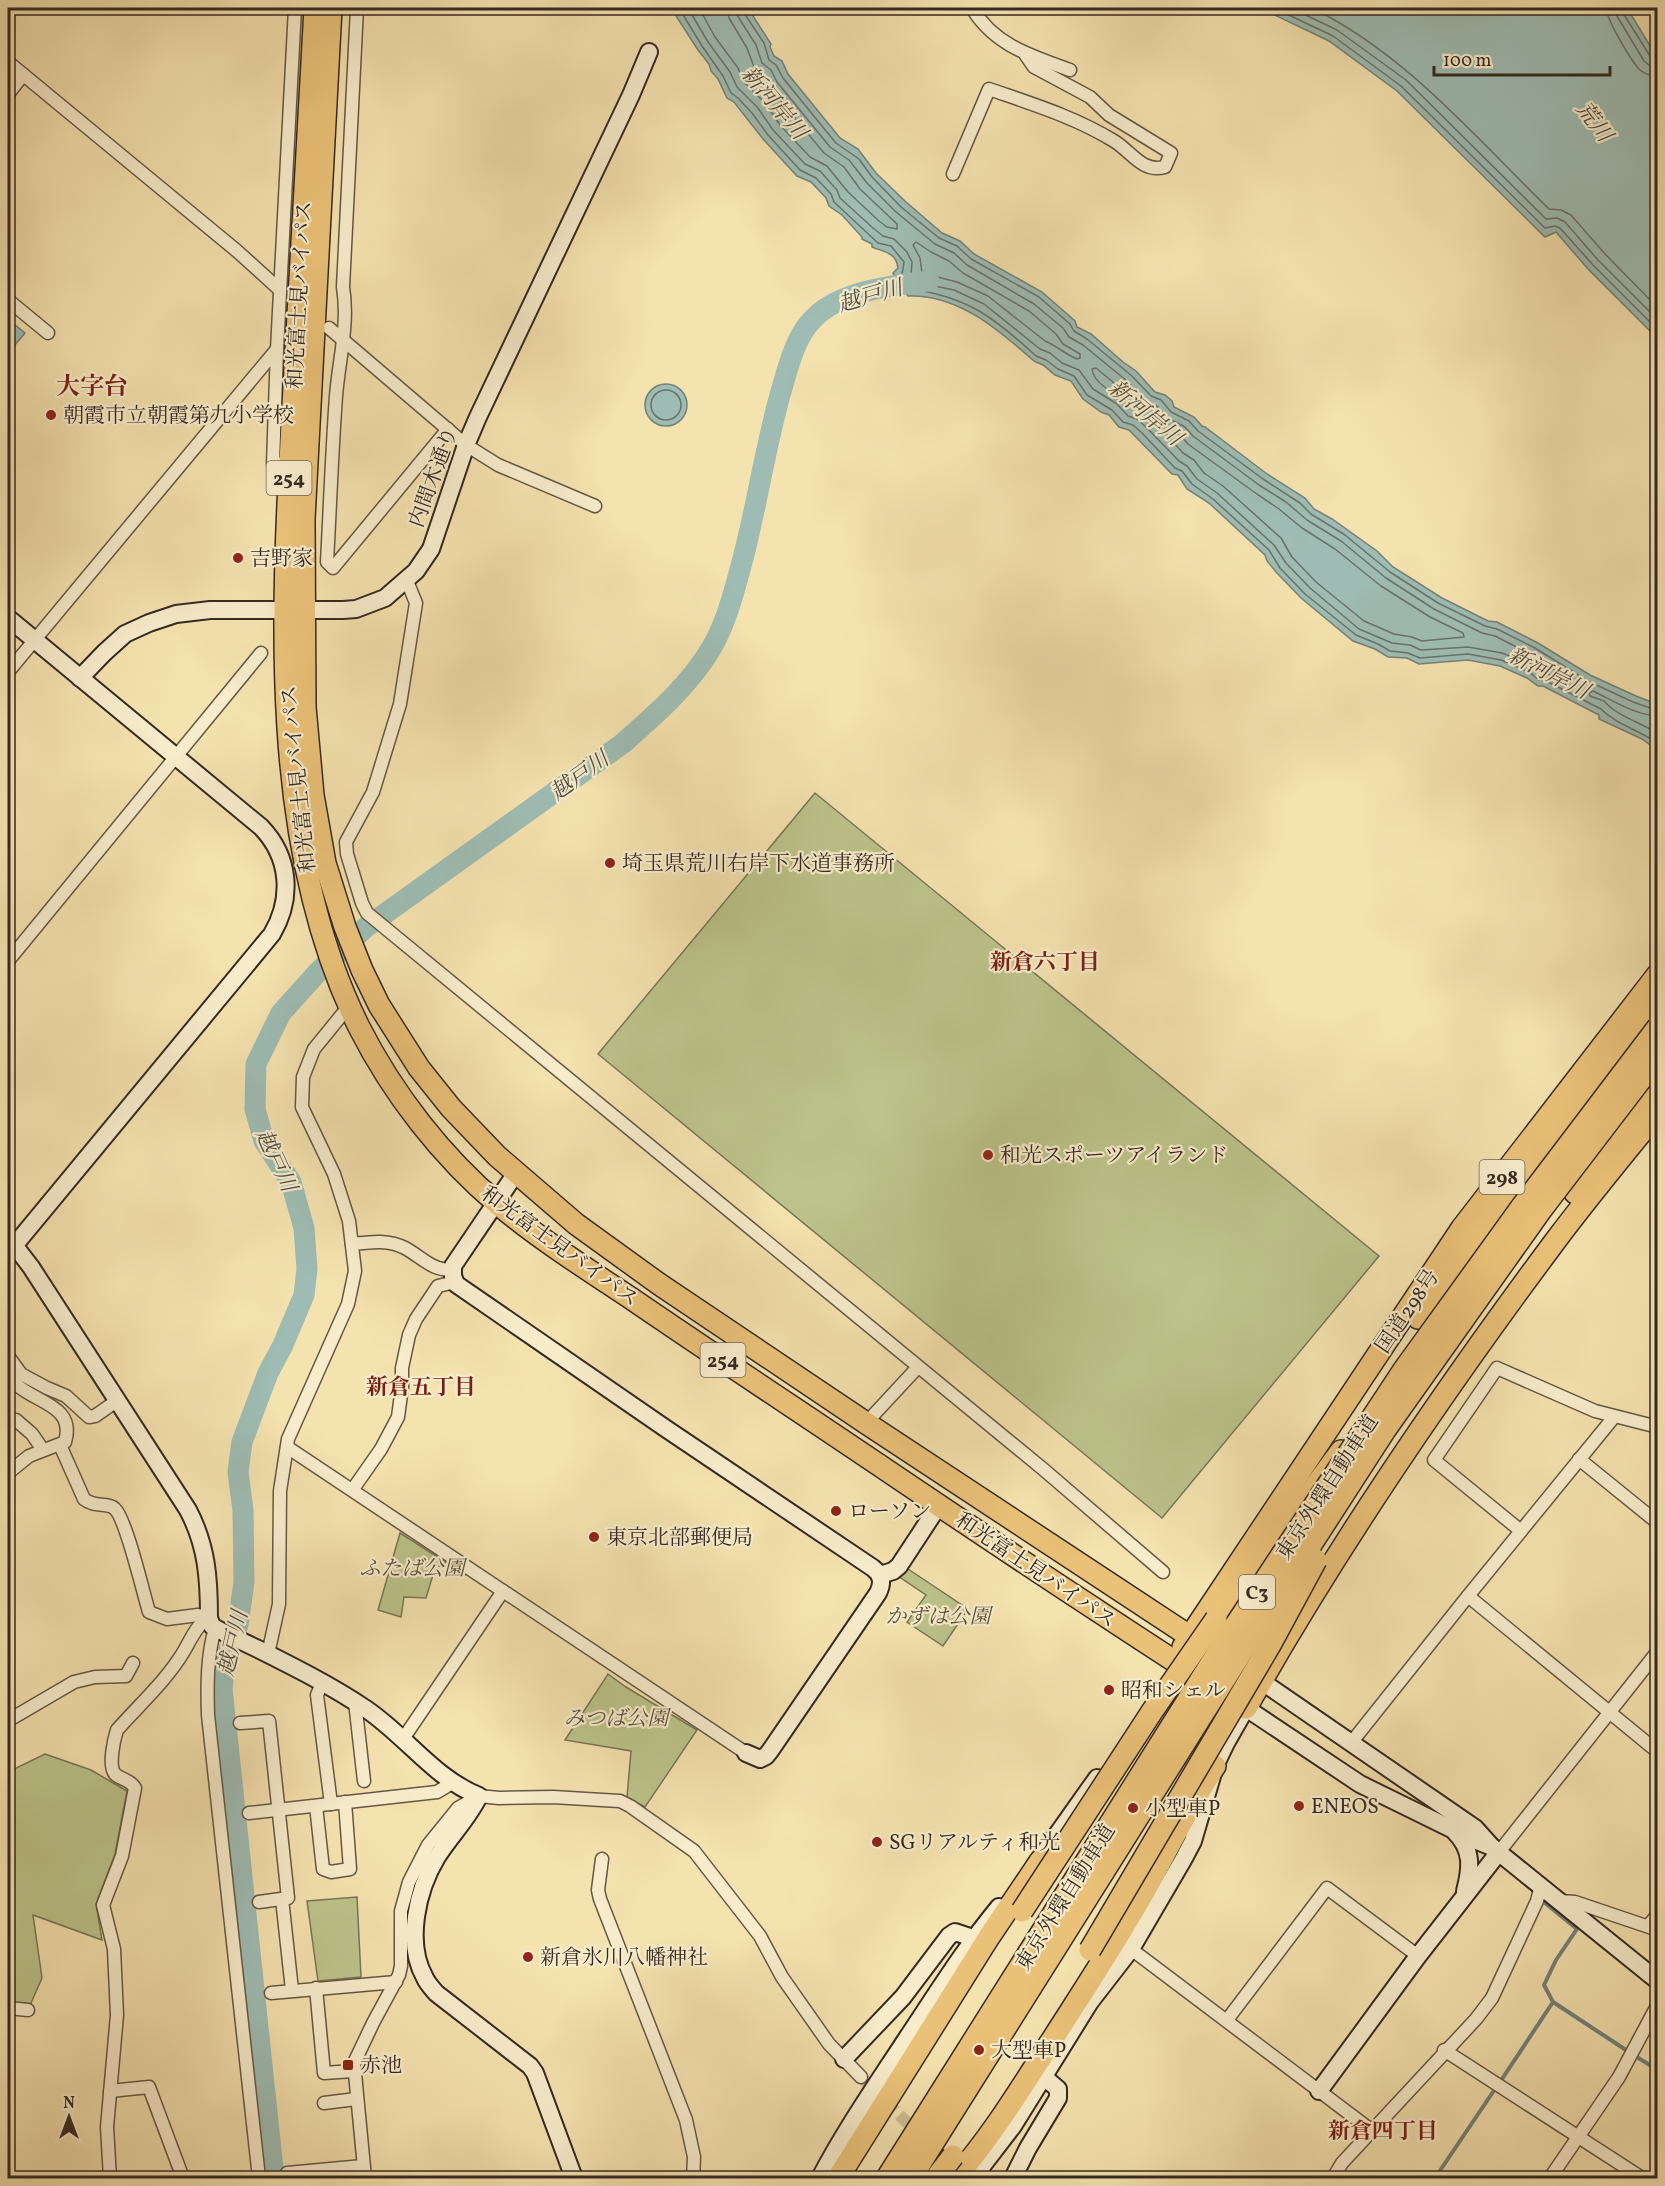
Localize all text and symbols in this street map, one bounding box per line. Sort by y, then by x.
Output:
scale bar [1434,39,1610,77]
text: 100 m [1443,49,1492,74]
water label: 新河岸川 [733,60,815,149]
water label: 荒川 [1567,96,1620,151]
street label: 和光富士見バイパス [281,200,320,390]
water label: 越戸川 [835,273,909,321]
district label: 大字台 [56,371,128,405]
water label: 新河岸川 [1101,374,1190,455]
place label: 朝霞市立朝霞第九小学校 [63,402,294,431]
marker: 朝霞市立朝霞第九小学校 [44,408,58,422]
street label: 内間木通り [403,423,466,532]
road number: 254 [266,461,312,495]
place label: 吉野家 [250,545,313,574]
marker: 吉野家 [231,551,245,565]
water label: 新河岸川 [1502,640,1596,709]
street label: 和光富士見バイパス [275,684,324,874]
water label: 越戸川 [545,744,618,809]
place label: 埼玉県荒川右岸下水道事務所 [622,850,895,879]
marker: 埼玉県荒川右岸下水道事務所 [603,856,617,870]
district label: 新倉六丁目 [990,948,1100,979]
water label: 越戸川 [247,1125,304,1199]
place label: 和光スポーツアイランド [1000,1142,1228,1171]
marker: 和光スポーツアイランド [981,1148,995,1162]
road number: 298 [1480,1160,1524,1194]
street label: 和光富士見バイパス [474,1180,644,1314]
street label: 国道298号 [1369,1264,1447,1360]
road number: 254 [700,1343,746,1377]
district label: 新倉五丁目 [366,1373,476,1404]
street label: 東京外環自動車道 [1270,1409,1386,1566]
place label: ローソン [848,1498,931,1527]
marker: ローソン [829,1504,843,1518]
street label: 和光富士見バイパス [949,1506,1121,1636]
place label: 東京北部郵便局 [606,1524,753,1553]
marker: 東京北部郵便局 [587,1530,601,1544]
park label: ふたば公園 [360,1555,467,1584]
road number: C3 [1239,1575,1275,1609]
park label: かずは公園 [886,1603,993,1632]
water label: 越戸川 [212,1606,257,1679]
place label: 昭和シェル [1121,1677,1226,1706]
marker: 昭和シェル [1102,1683,1116,1697]
park label: みつば公園 [564,1705,671,1734]
place label: ENEOS [1311,1793,1379,1822]
place label: 小型車P [1145,1795,1220,1824]
marker: ENEOS [1292,1799,1306,1813]
marker: 小型車P [1126,1801,1140,1815]
street label: 東京外環自動車道 [1009,1819,1123,1977]
place label: SGリアルティ和光 [889,1829,1060,1858]
marker: SGリアルティ和光 [870,1835,884,1849]
place label: 新倉氷川八幡神社 [540,1944,708,1973]
marker: 新倉氷川八幡神社 [521,1950,535,1964]
place label: 大型車P [991,2037,1066,2066]
marker: 大型車P [972,2043,986,2057]
place label: 赤池 [360,2052,402,2081]
marker: 赤池 [341,2058,355,2072]
north arrow [39,2087,99,2147]
text: N [63,2093,75,2115]
district label: 新倉四丁目 [1328,2117,1438,2148]

